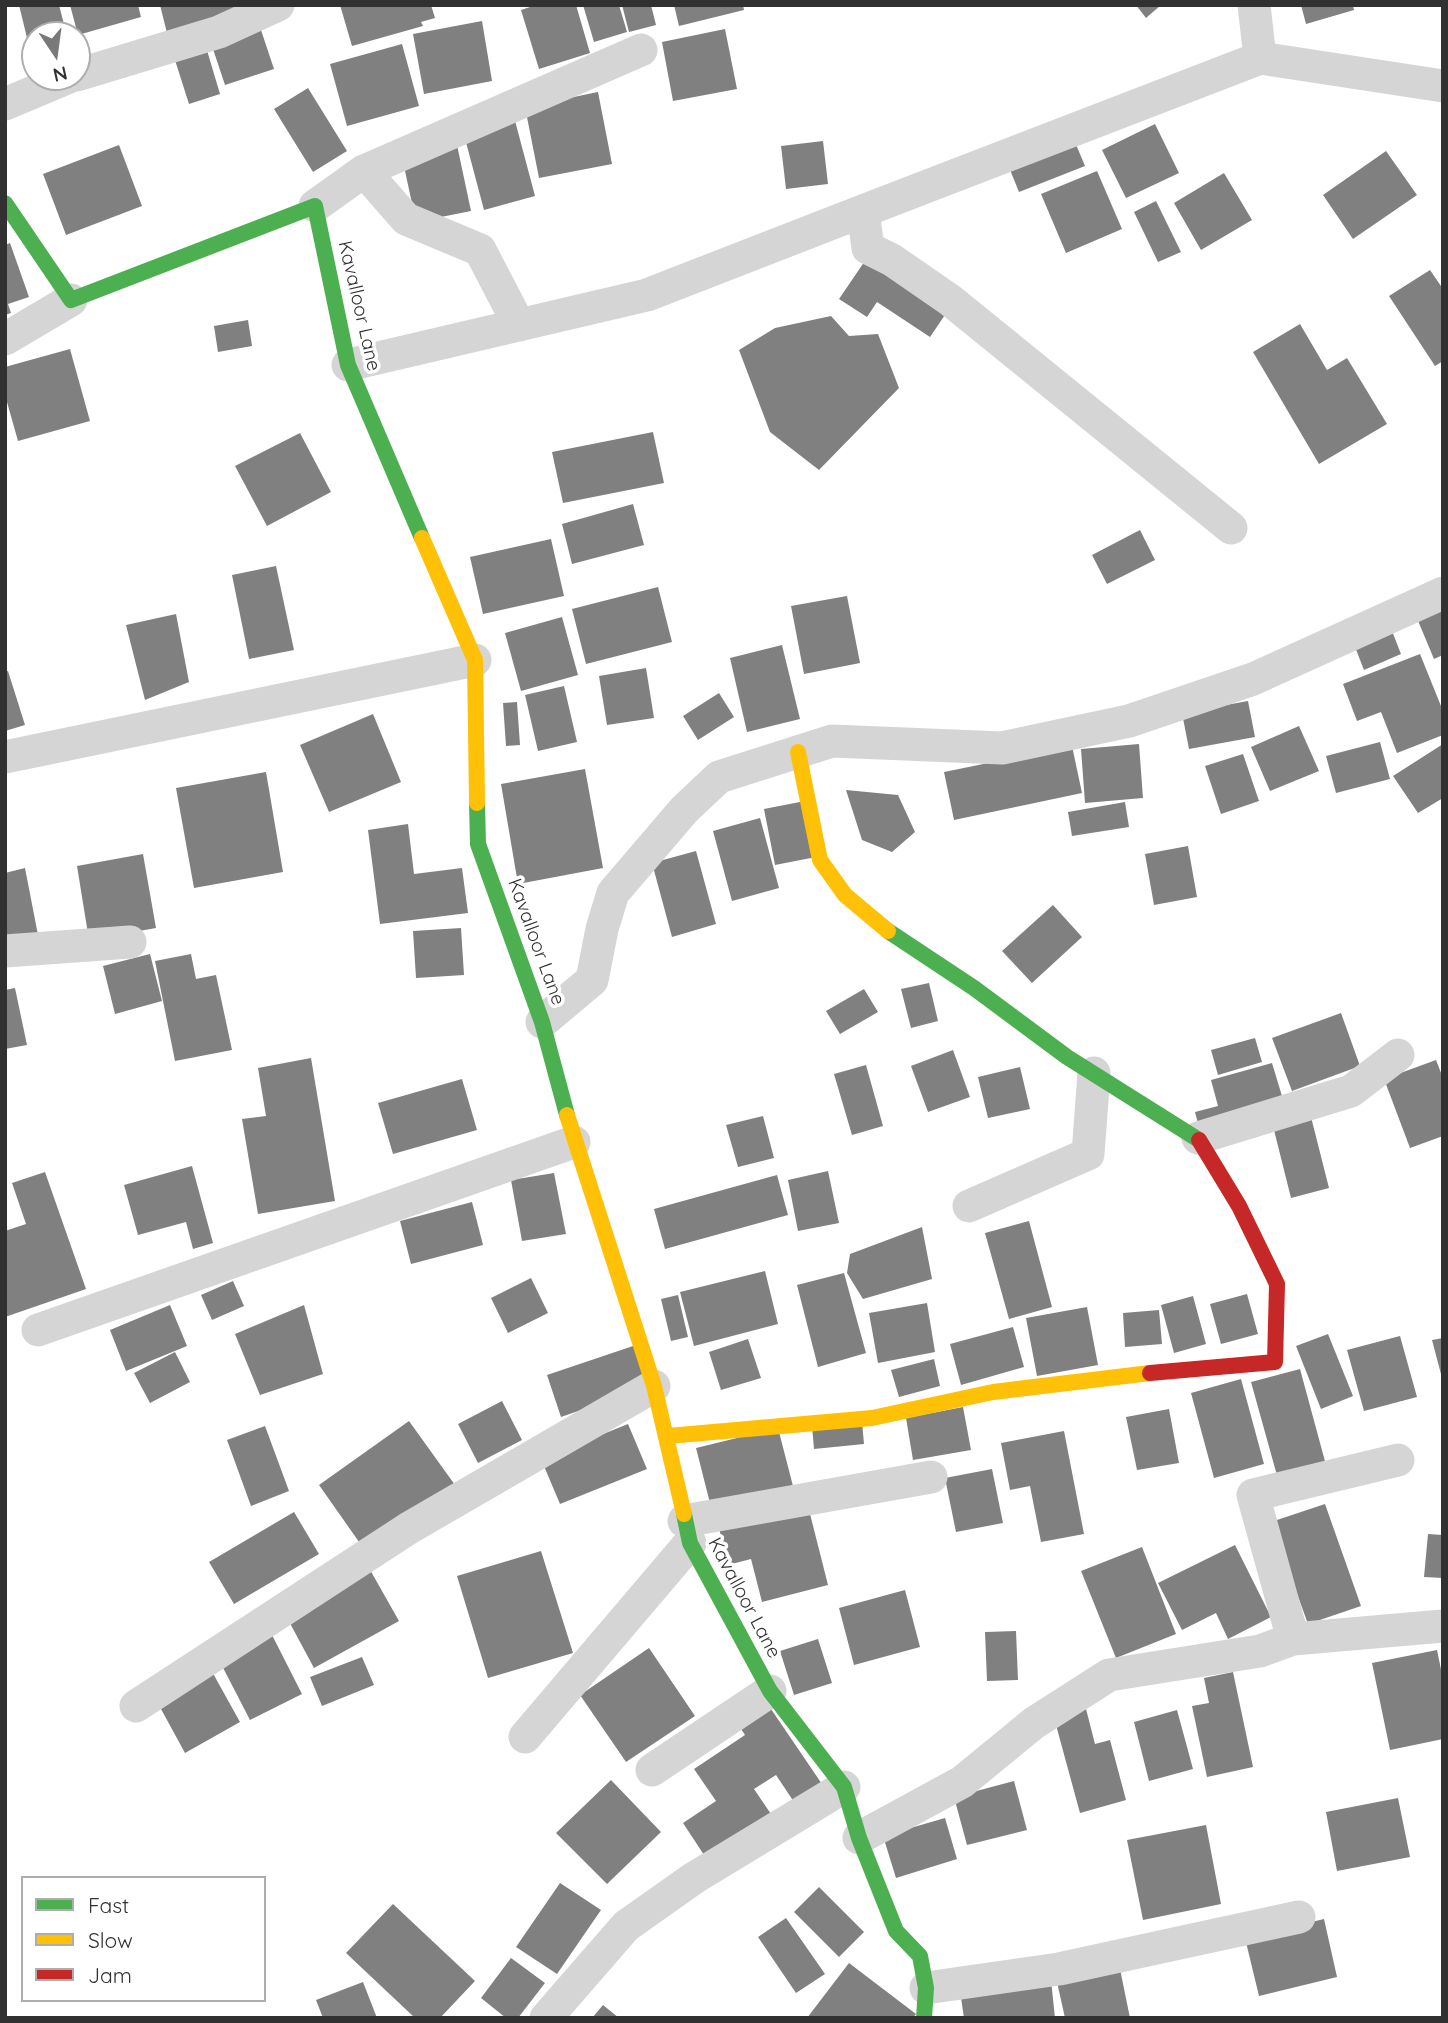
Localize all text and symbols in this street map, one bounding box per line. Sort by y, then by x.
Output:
north arrow [21,21,91,91]
text: N [51,61,70,88]
street label: Kavalloor Lane [333,239,385,373]
street label: Kavalloor Lane [503,876,569,1008]
street label: Kavalloor Lane [703,1534,785,1662]
legend [21,1876,266,2002]
text: Fast [88,1892,129,1918]
text: Slow [88,1927,133,1953]
text: Jam [88,1962,132,1988]

